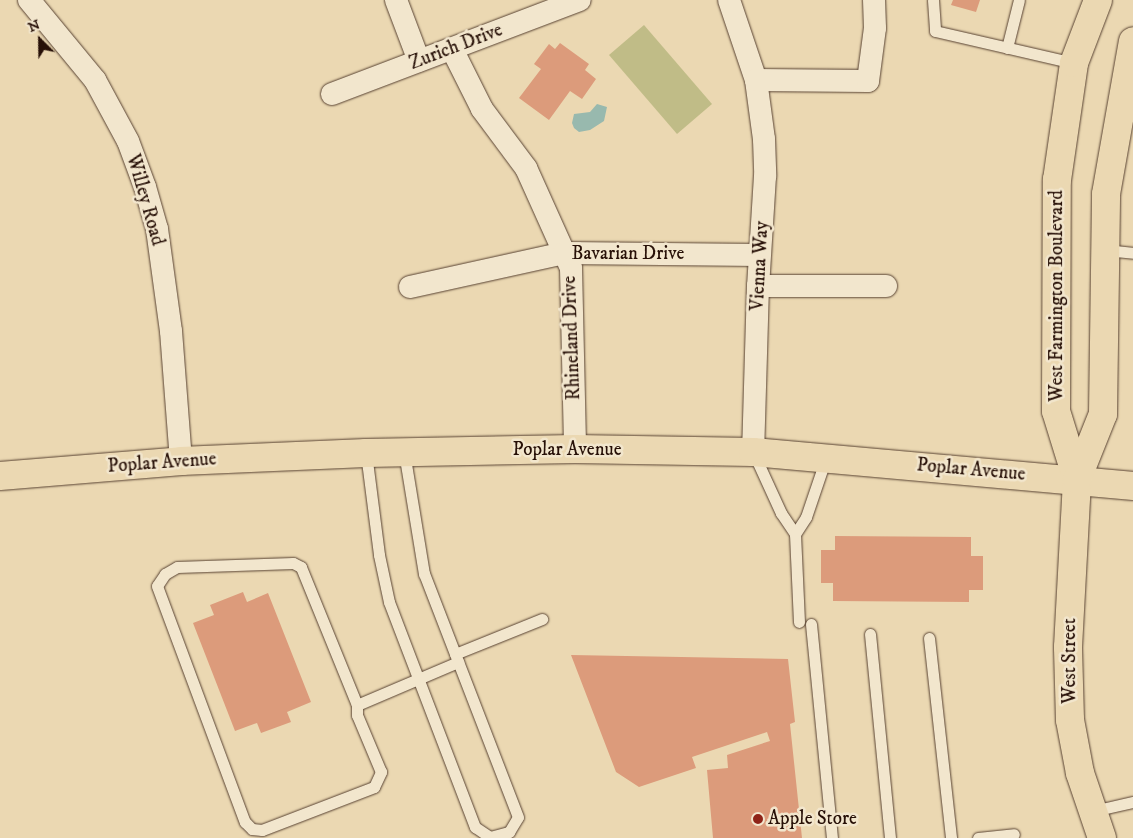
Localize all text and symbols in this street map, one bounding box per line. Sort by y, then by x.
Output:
north arrow [15,15,65,65]
text: N [25,16,43,37]
street label: Zurich Drive [406,19,506,75]
street label: Willey Road [121,152,169,248]
street label: West Farmington Boulevard [1046,190,1068,402]
street label: Vienna Way [746,221,774,311]
street label: Bavarian Drive [572,243,684,265]
street label: Rhineland Drive [558,275,586,401]
street label: Poplar Avenue [512,439,622,461]
street label: Poplar Avenue [107,448,217,478]
street label: Poplar Avenue [916,454,1026,486]
street label: West Street [1059,618,1081,704]
place label: Apple Store [768,808,857,830]
marker: Apple Store [752,813,764,825]

